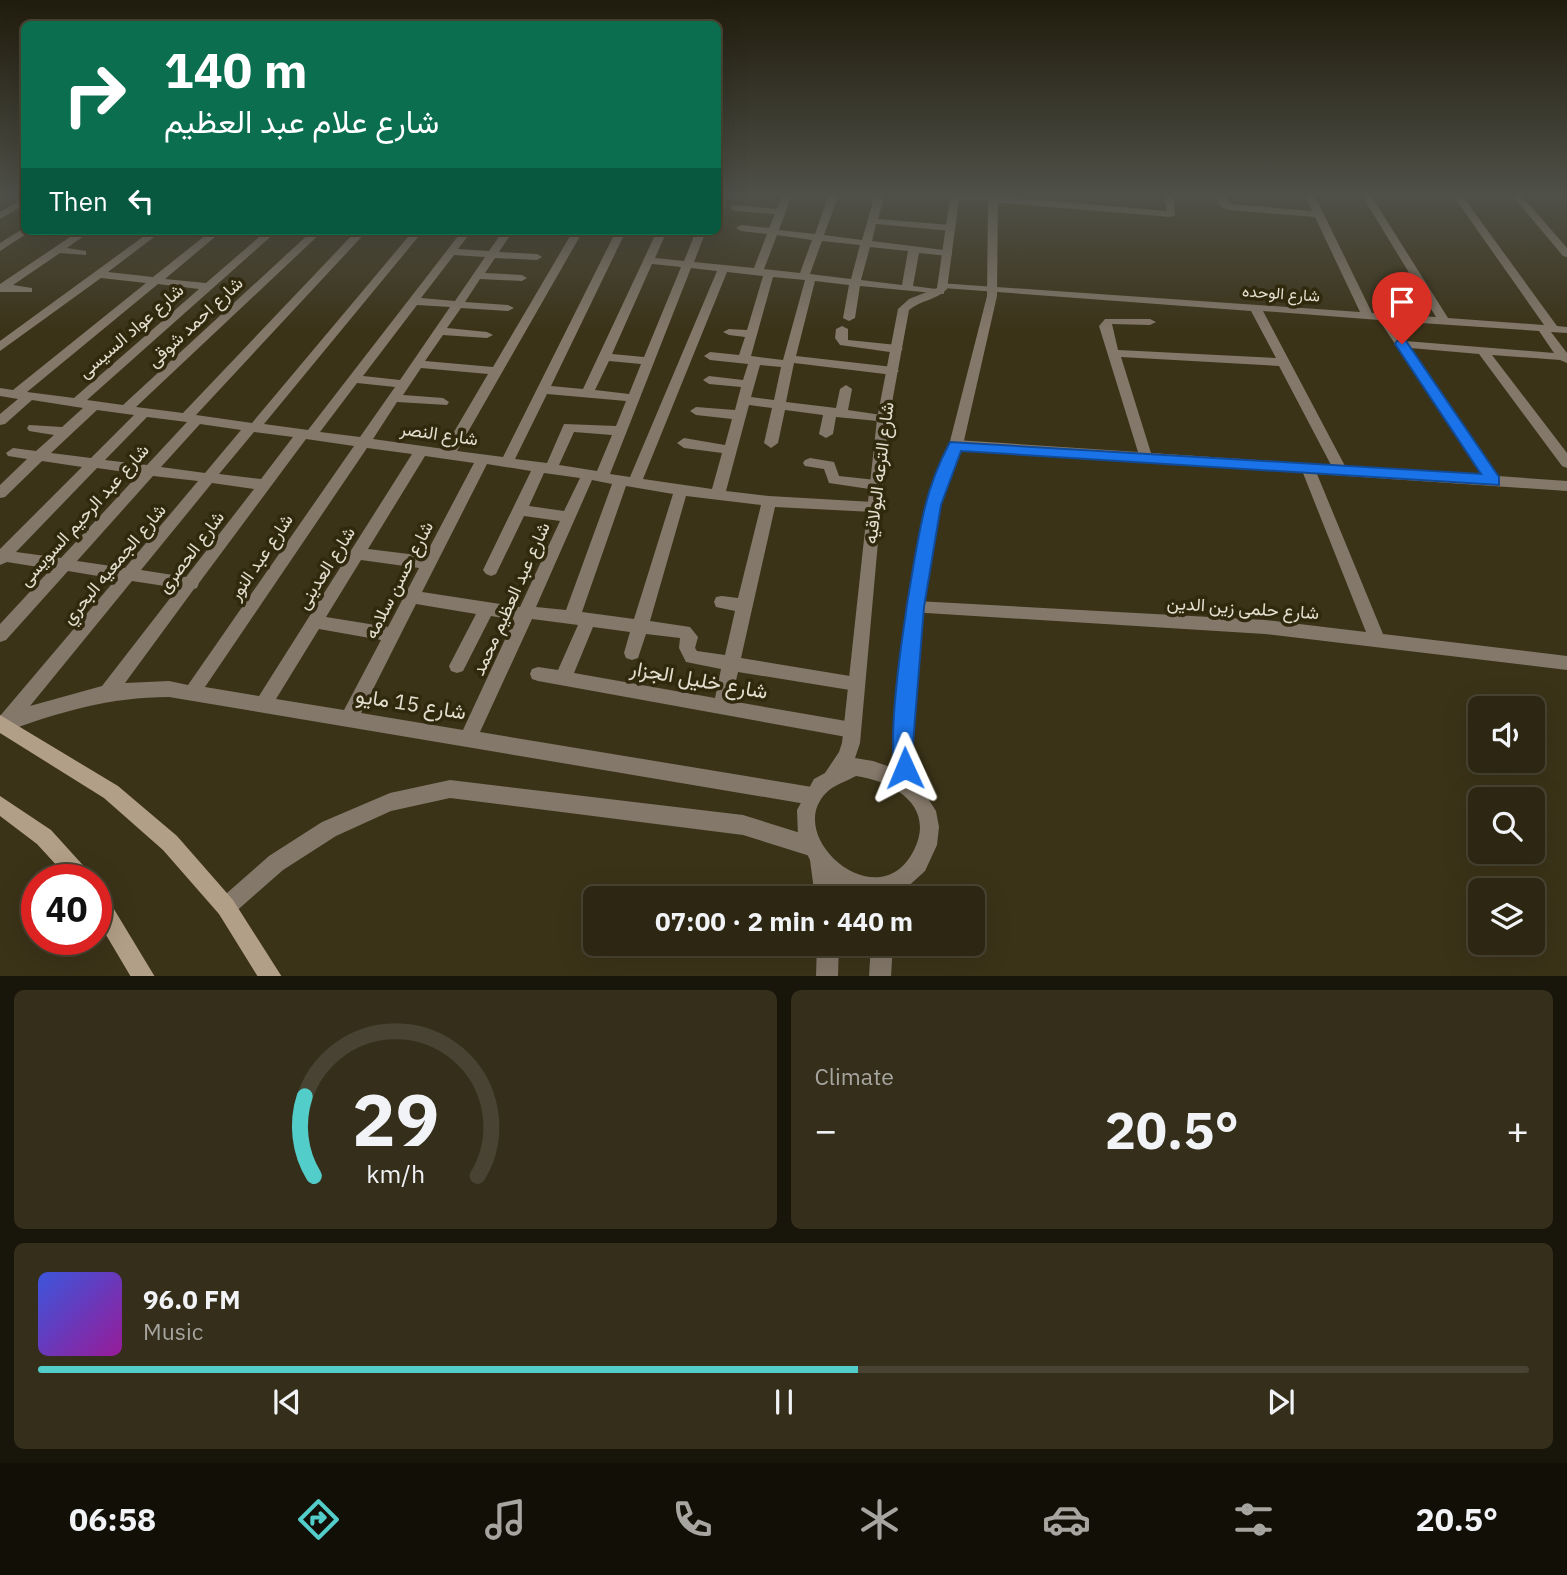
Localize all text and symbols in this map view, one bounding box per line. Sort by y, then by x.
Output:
text: 140 m [164,38,308,101]
icon: right [49,49,140,140]
text: شارع علام عبد العظيم [164,100,439,142]
icon: left [122,182,160,220]
text: Then [49,184,108,218]
street label: شارع احمد شوقى [142,271,248,373]
pin [1372,272,1432,344]
street label: شارع عواد السيسى [73,278,189,384]
street label: شارع الوحده [1241,280,1321,308]
icon: arrive [1383,283,1421,321]
street label: شارع الترعه البولاقيه [858,401,900,545]
street label: شارع النصر [398,417,479,451]
street label: شارع عبد الرحيم السويسى [13,439,155,591]
street label: شارع الجمعيه البحري [56,499,174,631]
street label: شارع الحصرى [152,506,230,598]
street label: شارع عبد النور [223,509,299,606]
street label: شارع حسن سلامه [359,517,439,643]
street label: شارع عبد العظيم محمد [466,518,556,680]
street label: شارع العدينى [291,522,361,614]
street label: شارع حلمى زين الدين [1166,591,1320,625]
street label: شارع خليل الجزار [627,653,770,706]
street label: شارع 15 مايو [354,680,468,727]
map controls [1468,696,1545,955]
button: sound [1468,696,1545,773]
position arrow [868,731,942,805]
button: search [1468,787,1545,864]
speed limit sign: 40 [21,864,112,955]
button: layers [1468,878,1545,955]
text: 07:00 · 2 min · 440 m [655,904,913,938]
text: Climate [815,1061,894,1091]
text: 29 [352,1071,439,1166]
text: 20.5° [1105,1096,1239,1163]
text: − [815,1105,837,1154]
text: + [1506,1105,1529,1154]
text: km/h [366,1156,425,1189]
text: 96.0 FM [143,1282,241,1316]
text: Music [143,1316,203,1346]
icon: previous [268,1383,306,1421]
icon: pause [765,1383,803,1421]
icon: next [1262,1383,1300,1421]
icon: directions [294,1495,343,1544]
icon: music [481,1495,530,1544]
icon: phone [668,1495,717,1544]
icon: climate [855,1495,904,1544]
icon: car [1042,1495,1091,1544]
icon: filters [1229,1495,1278,1544]
text: 06:58 [69,1498,156,1540]
text: 20.5° [1415,1498,1498,1540]

